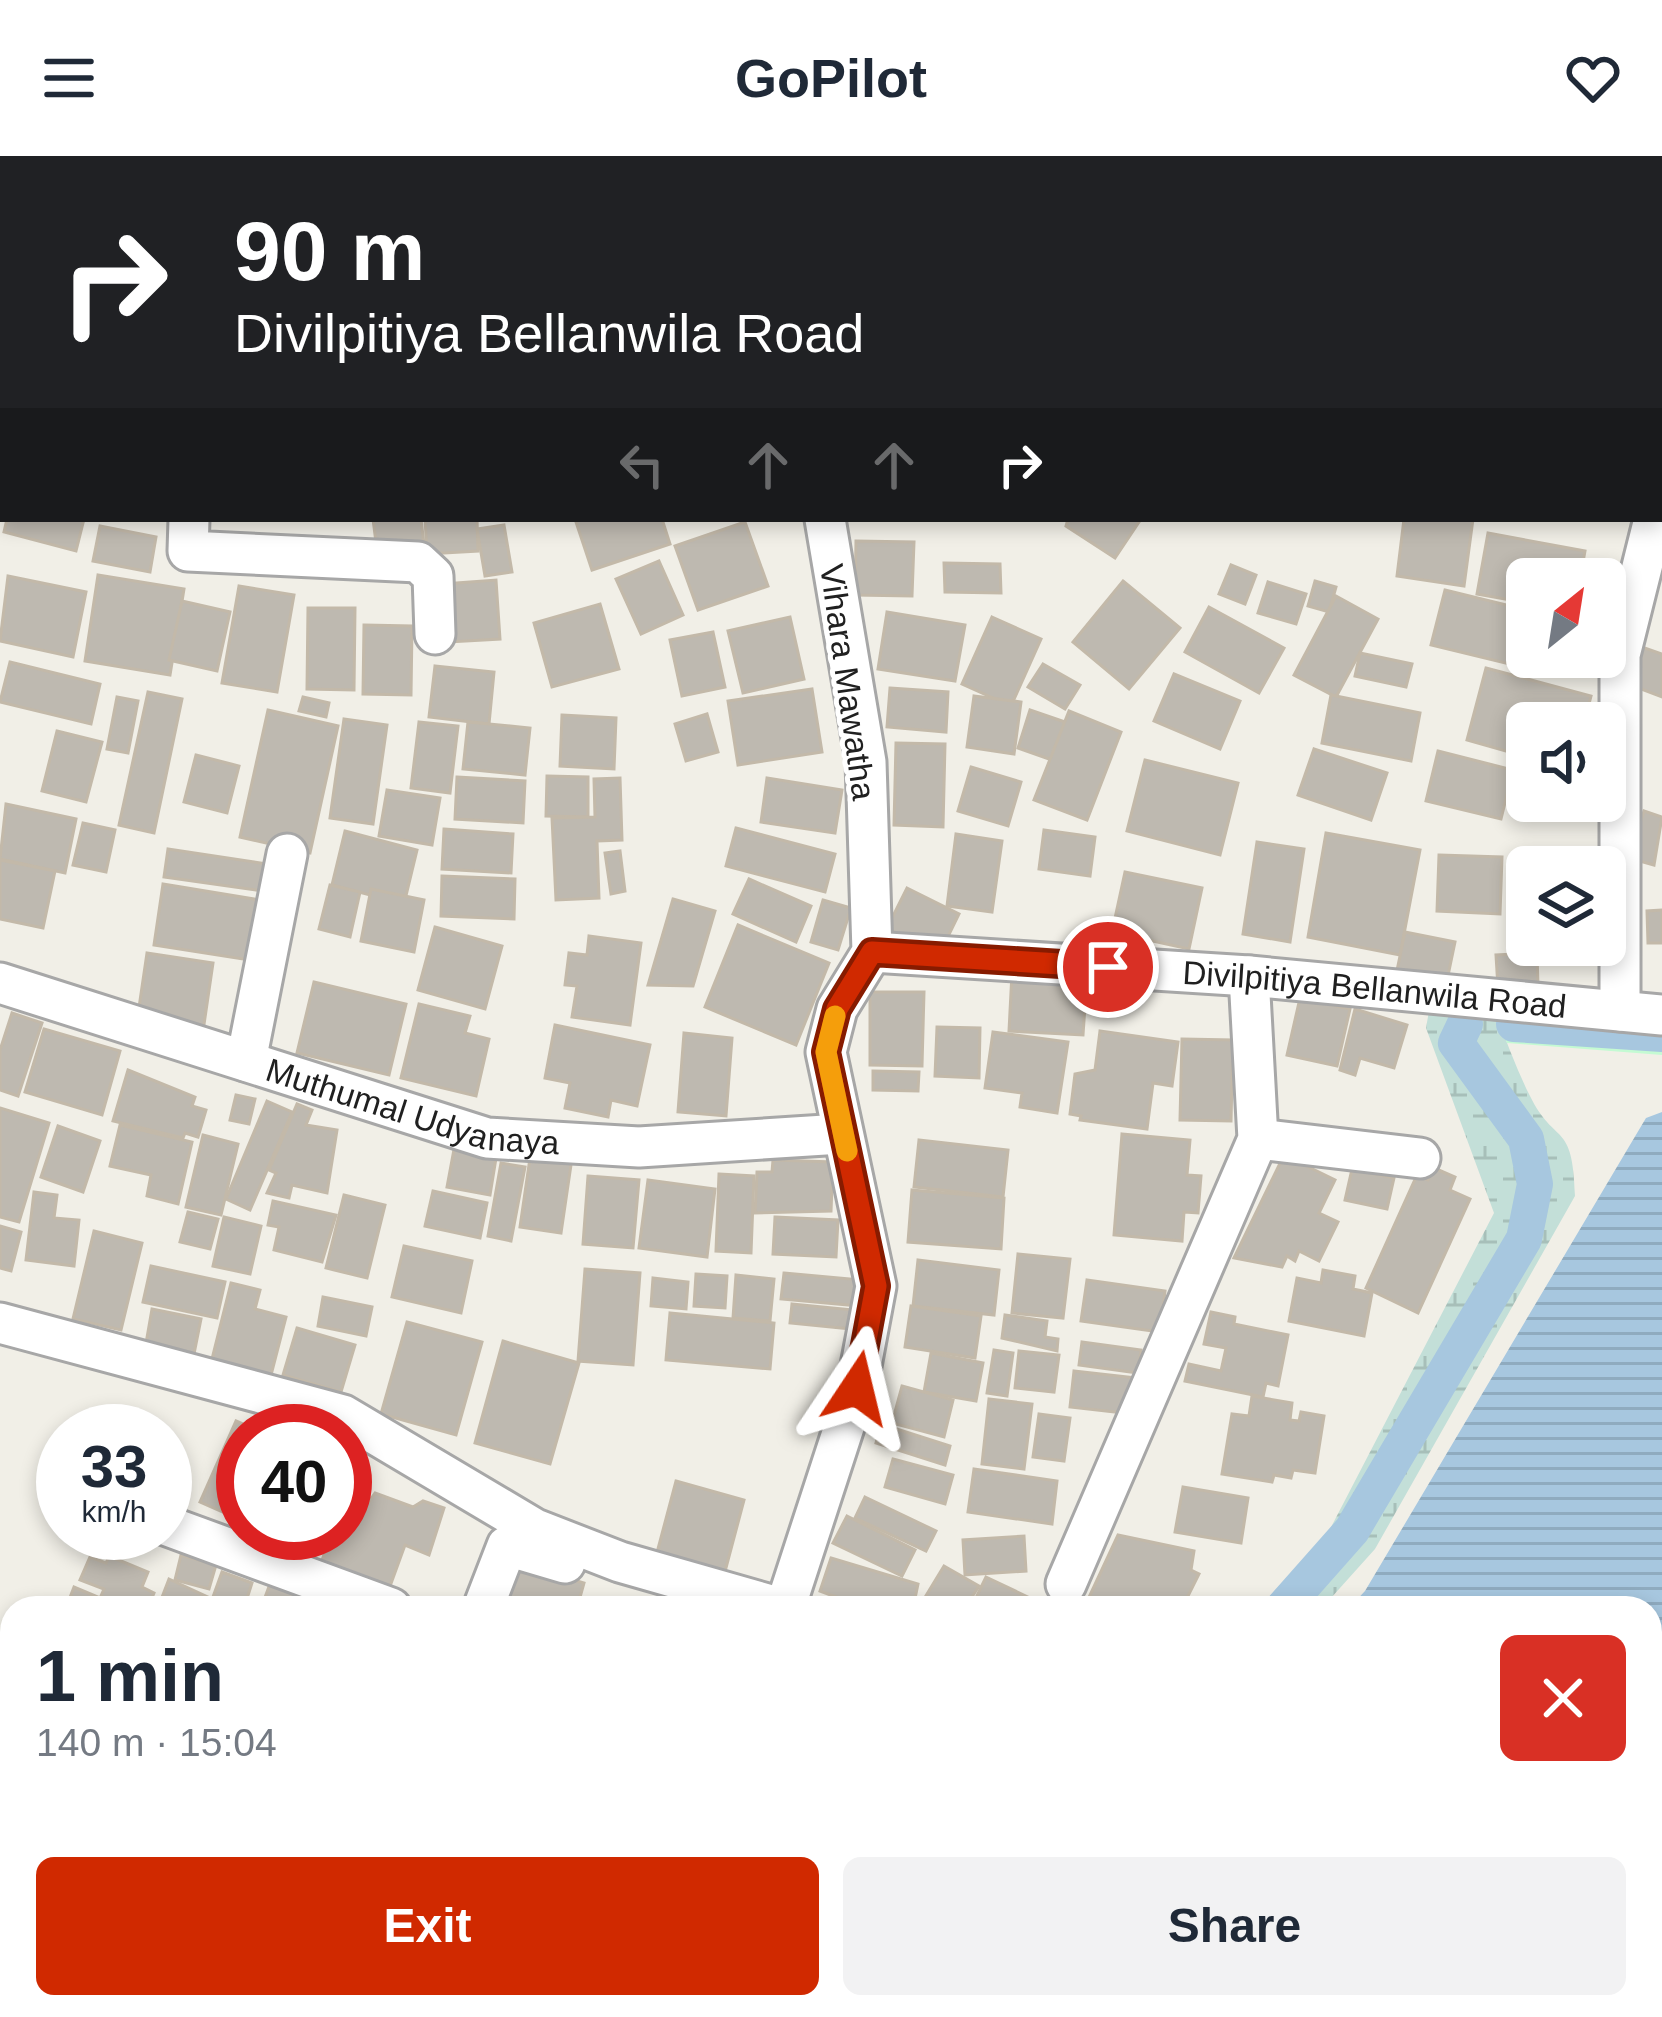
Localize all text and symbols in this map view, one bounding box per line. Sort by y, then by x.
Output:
icon: menu [36,45,102,111]
icon: heart [1560,45,1626,111]
text: GoPilot [735,48,927,108]
icon: right [36,204,192,360]
text: 90 m [234,204,425,298]
text: Divilpitiya Bellanwila Road [234,303,864,363]
icon: left [609,432,675,498]
icon: ahead [735,432,801,498]
icon: ahead [861,432,927,498]
icon: right [987,432,1053,498]
north arrow [1506,558,1626,678]
map controls [1506,558,1626,966]
street label: Vihara Mawatha [813,562,883,803]
button: sound [1506,702,1626,822]
button: layers [1506,846,1626,966]
pin [1057,916,1159,1018]
icon: arrive [1075,934,1141,1000]
street label: Divilpitiya Bellanwila Road [1182,953,1568,1024]
street label: Muthumal Udyanaya [262,1050,561,1161]
position arrow [794,1325,920,1451]
speed limit sign: 40 [216,1404,372,1560]
text: 33 [81,1433,147,1500]
text: km/h [81,1495,147,1528]
button: close [1500,1635,1626,1761]
text: 1 min [36,1636,224,1716]
text: 140 m · 15:04 [36,1721,277,1764]
button: Exit [36,1857,819,1995]
button: Share [843,1857,1626,1995]

